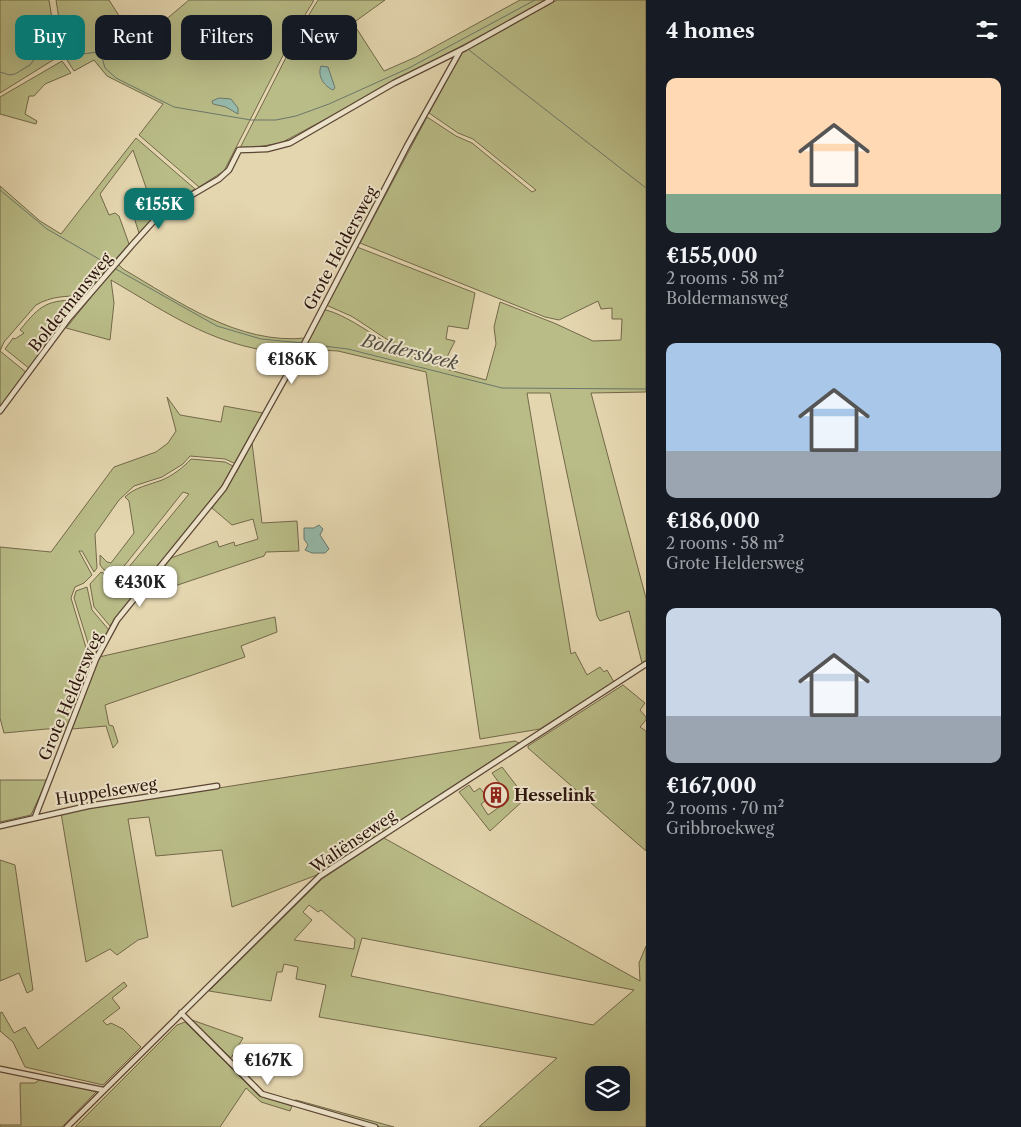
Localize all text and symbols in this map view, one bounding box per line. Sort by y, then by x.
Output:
chip: Buy [15,15,85,60]
chip: Rent [95,15,171,60]
chip: Filters [181,15,272,60]
chip: New [282,15,357,60]
icon: filters [973,16,1001,44]
text: 4 homes [666,18,755,43]
icon: home [789,110,879,200]
street label: Grote Heldersweg [299,182,381,313]
pin: €155K [124,188,194,230]
text: €155K [135,194,183,214]
text: €155,000 [666,243,758,268]
street label: Boldermansweg [24,248,116,356]
text: 2 rooms · 58 m² [666,268,784,288]
text: Boldermansweg [666,288,788,308]
water label: Boldersbeek [358,329,461,375]
pin: €186K [257,342,327,385]
text: €186K [267,349,317,369]
icon: home [789,375,879,465]
text: €186,000 [666,508,760,533]
text: 2 rooms · 58 m² [666,533,784,553]
text: Grote Heldersweg [666,553,804,573]
pin: €430K [105,566,175,608]
text: €430K [114,572,166,592]
street label: Grote Heldersweg [34,628,106,763]
icon: home [789,640,879,730]
street label: Huppelseweg [54,773,159,809]
text: €167,000 [666,773,757,798]
building icon: Hesselink [483,782,509,808]
place label: Hesselink [514,785,596,805]
text: 2 rooms · 70 m² [666,798,784,818]
street label: Waliënseweg [306,805,400,878]
text: Gribbroekweg [666,818,774,838]
pin: €167K [233,1044,303,1086]
text: €167K [244,1050,292,1070]
map controls [585,1066,630,1111]
button: layers [585,1066,630,1111]

